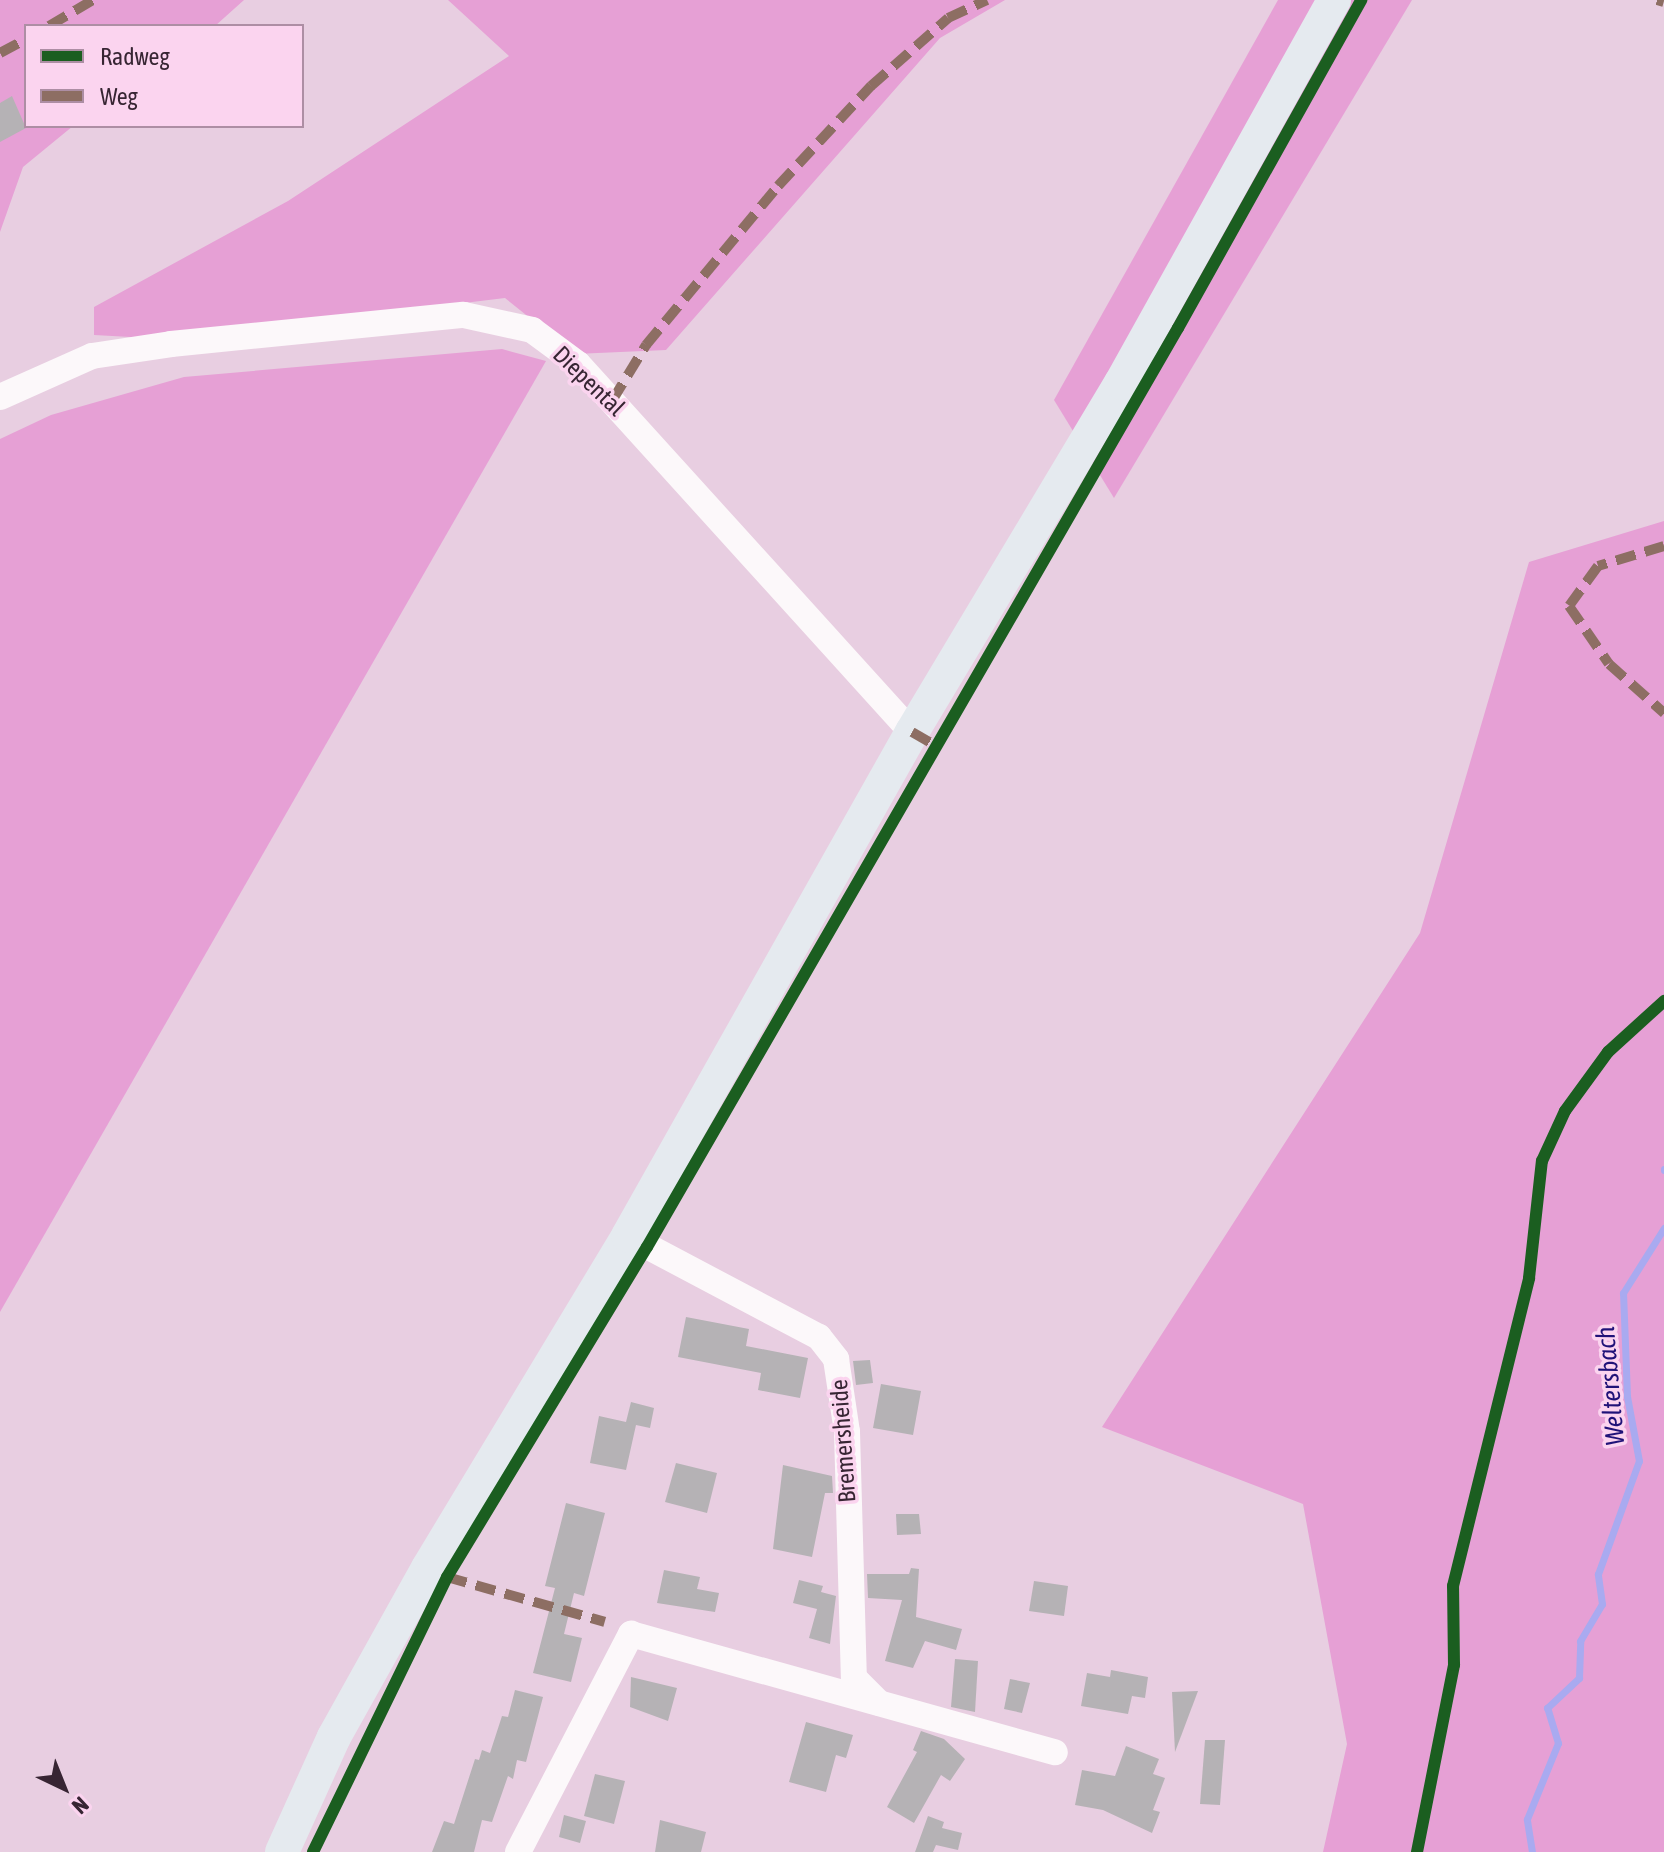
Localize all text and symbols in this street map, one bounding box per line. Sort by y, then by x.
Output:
legend [24,24,304,128]
text: Radweg [100,43,170,70]
text: Weg [100,83,138,110]
street label: Diepental [547,340,631,422]
water label: Weltersbach [1590,1325,1632,1447]
street label: Bremersheide [824,1378,862,1504]
north arrow [24,1748,104,1828]
text: N [67,1792,94,1819]

